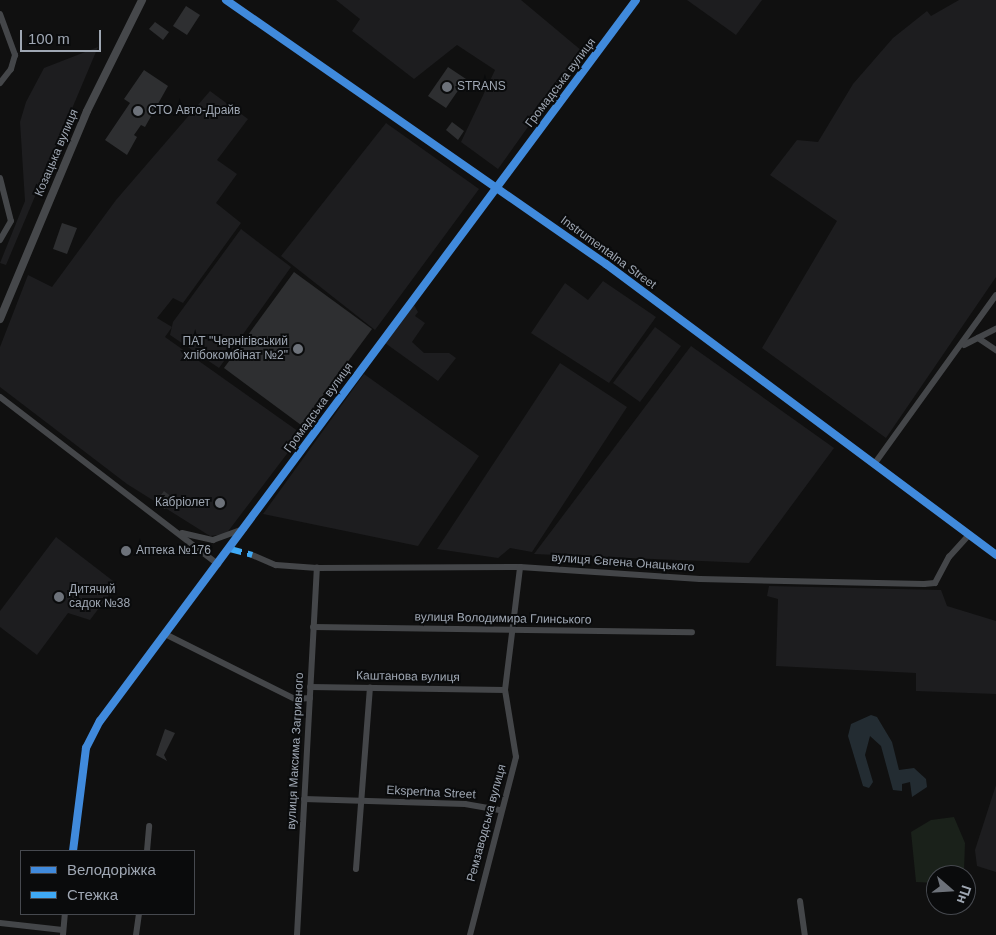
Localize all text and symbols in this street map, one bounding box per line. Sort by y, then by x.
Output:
scale bar [22,20,104,52]
text: 100 m [28,30,70,47]
street label: Громадська вулиця [523,36,599,130]
place label: STRANS [457,80,506,94]
marker: STRANS [441,81,453,93]
place label: СТО Авто-Драйв [148,104,240,118]
marker: СТО Авто-Драйв [132,105,144,117]
street label: Козацька вулиця [32,107,82,199]
street label: Instrumentalna Street [557,213,659,293]
place label: ПАТ "Чернігівський хлібокомбінат №2" [183,335,288,363]
marker: ПАТ "Чернігівський хлібокомбінат №2" [292,343,304,355]
street label: Громадська вулиця [281,360,357,456]
place label: Кабріолет [155,496,210,510]
marker: Кабріолет [214,497,226,509]
place label: Аптека №176 [136,544,211,558]
marker: Аптека №176 [120,545,132,557]
street label: вулиця Євгена Онацького [551,551,695,575]
place label: Дитячий садок №38 [69,583,130,611]
marker: Дитячий садок №38 [53,591,65,603]
street label: вулиця Володимира Глинського [414,610,592,628]
street label: Каштанова вулиця [356,669,460,685]
street label: вулиця Максима Загривного [285,672,307,830]
street label: Ремзаводська вулиця [464,763,510,883]
street label: Ekspertna Street [386,783,476,803]
legend [20,850,195,915]
text: Велодоріжка [67,861,156,878]
north arrow [926,865,976,915]
text: Пн [954,883,975,906]
text: Стежка [67,886,118,903]

